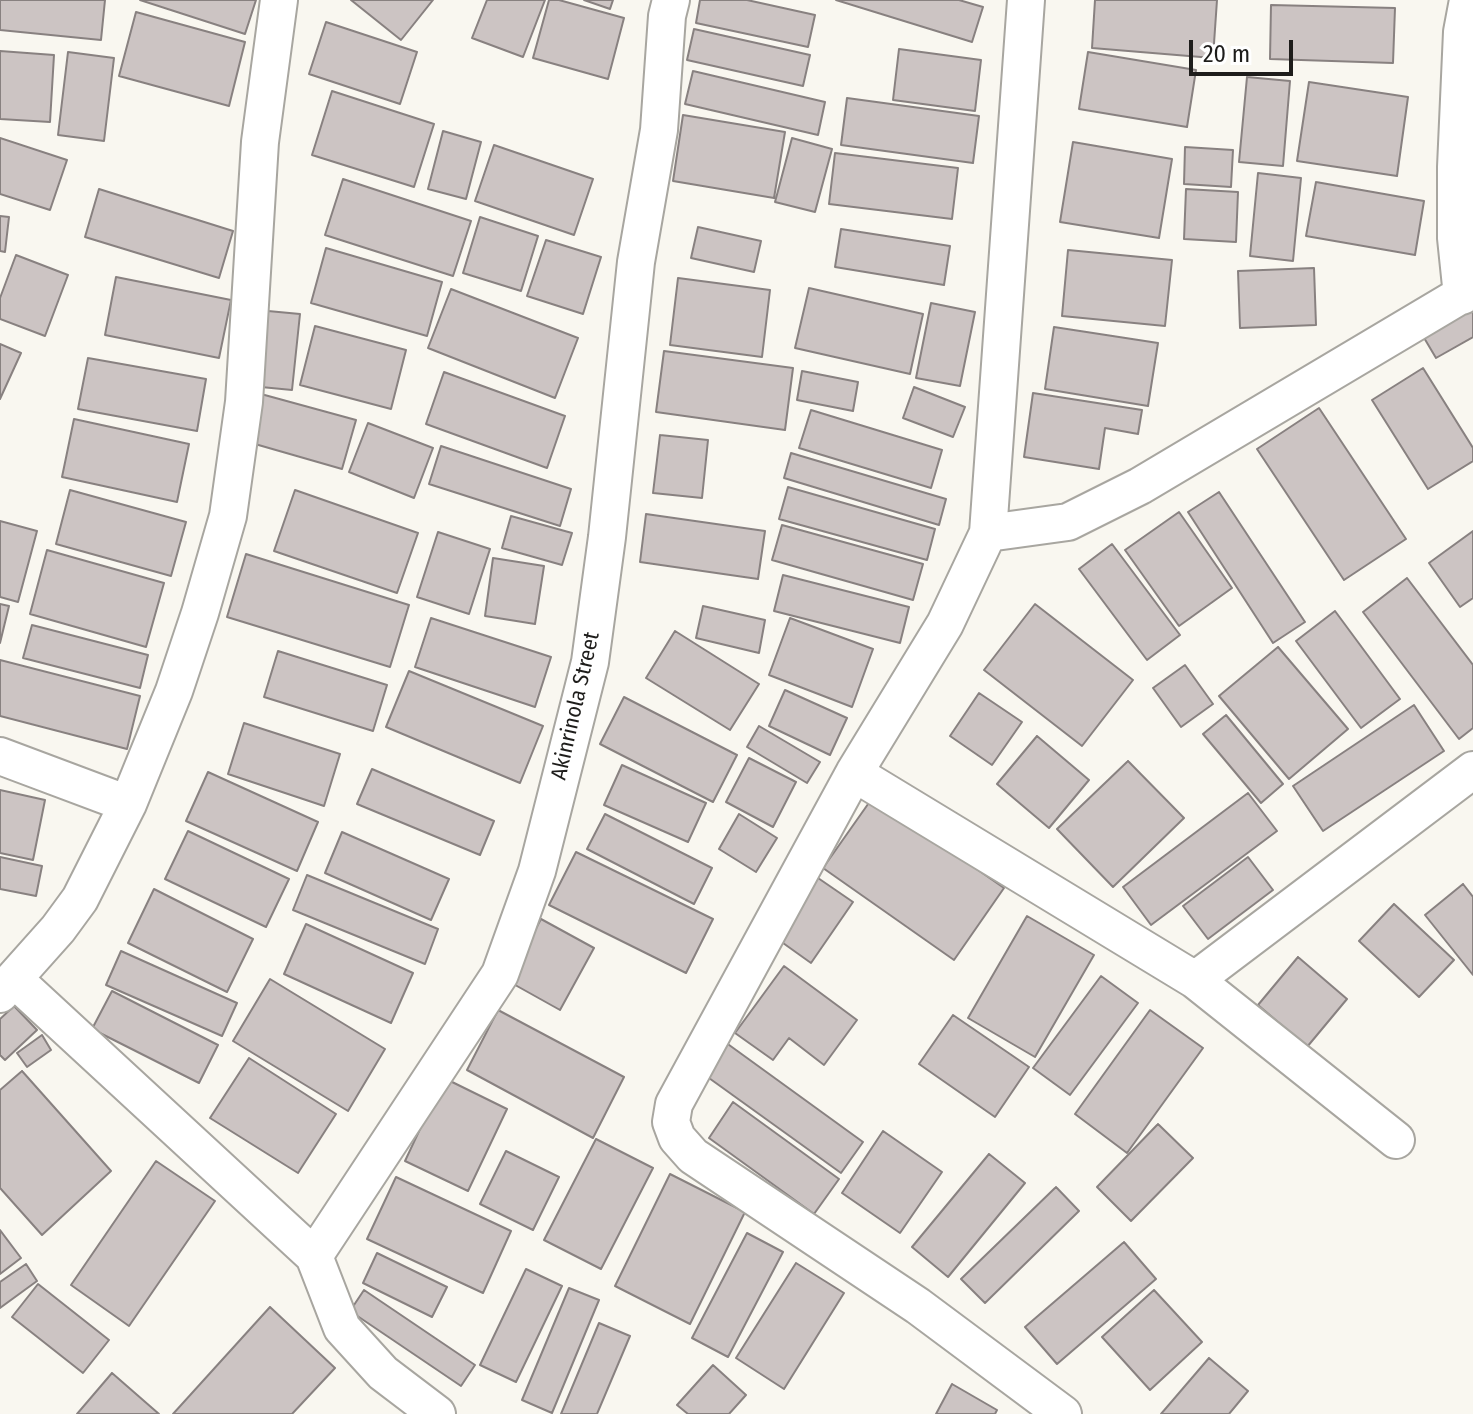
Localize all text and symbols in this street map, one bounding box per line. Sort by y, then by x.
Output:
scale bar [1193,24,1297,74]
text: 20 m [1203,40,1250,68]
street label: Akinrinola Street [546,629,606,783]

